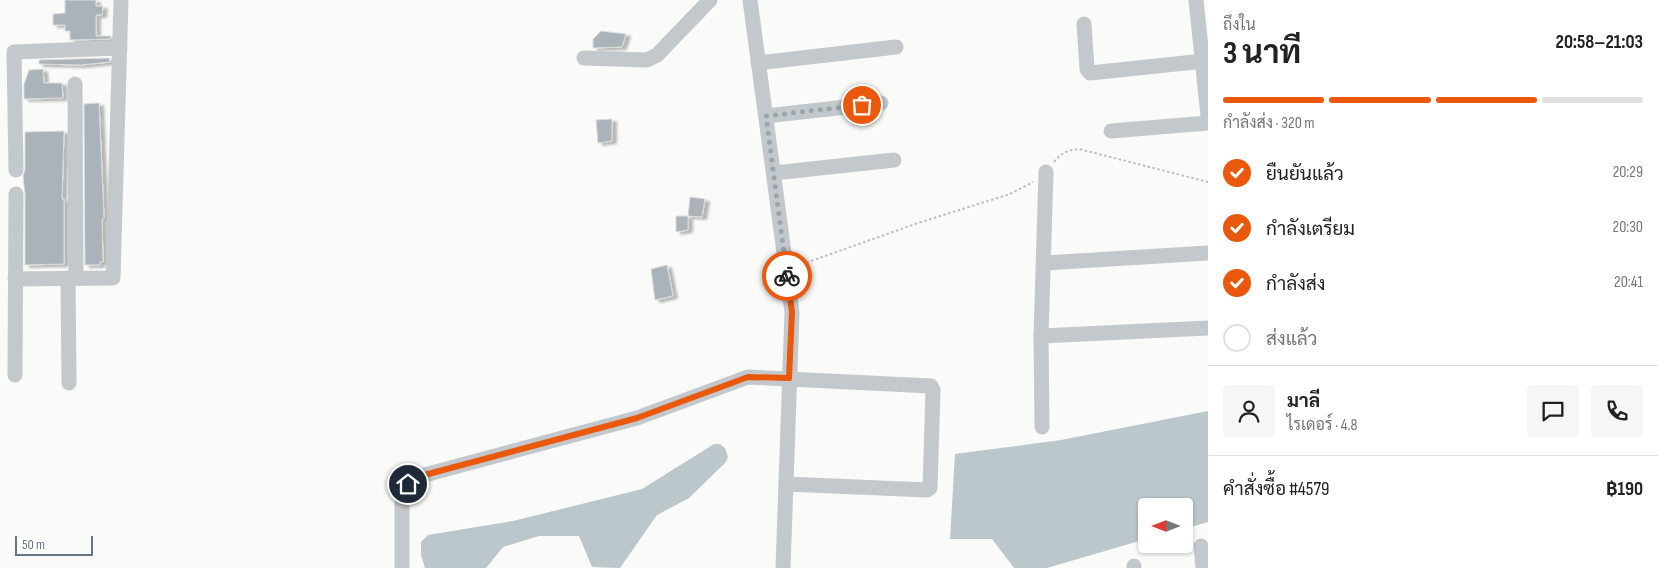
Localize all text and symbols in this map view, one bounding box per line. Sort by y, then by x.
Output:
text: ถึงใน [1223,16,1256,35]
text: 20:58–21:03 [1556,31,1643,54]
text: 3 นาที [1223,34,1301,73]
pin [841,84,883,126]
icon: bag [848,91,876,119]
text: กำลังส่ง · 320 m [1223,114,1315,133]
icon: check [1223,159,1251,187]
text: ยืนยันแล้ว [1266,163,1344,186]
text: 20:29 [1613,163,1643,182]
icon: check [1223,214,1251,242]
text: กำลังเตรียม [1266,218,1355,241]
text: 20:30 [1613,218,1643,237]
courier [762,251,812,301]
icon: bike [773,262,801,290]
icon: check [1223,269,1251,297]
text: กำลังส่ง [1266,273,1325,296]
text: 20:41 [1614,273,1643,292]
text: ส่งแล้ว [1266,328,1317,351]
button: person [1223,385,1275,437]
button: chat [1527,385,1579,437]
button: phone [1591,385,1643,437]
text: มาลี [1287,390,1320,413]
text: ไรเดอร์ · 4.8 [1287,416,1357,435]
pin [387,463,429,505]
icon: home [394,470,422,498]
text: คำสั่งซื้อ #4579 [1223,478,1329,501]
text: ฿190 [1606,478,1643,501]
north arrow [1138,498,1192,552]
map controls [1138,498,1193,553]
scale bar [15,533,92,556]
text: 50 m [22,536,45,553]

